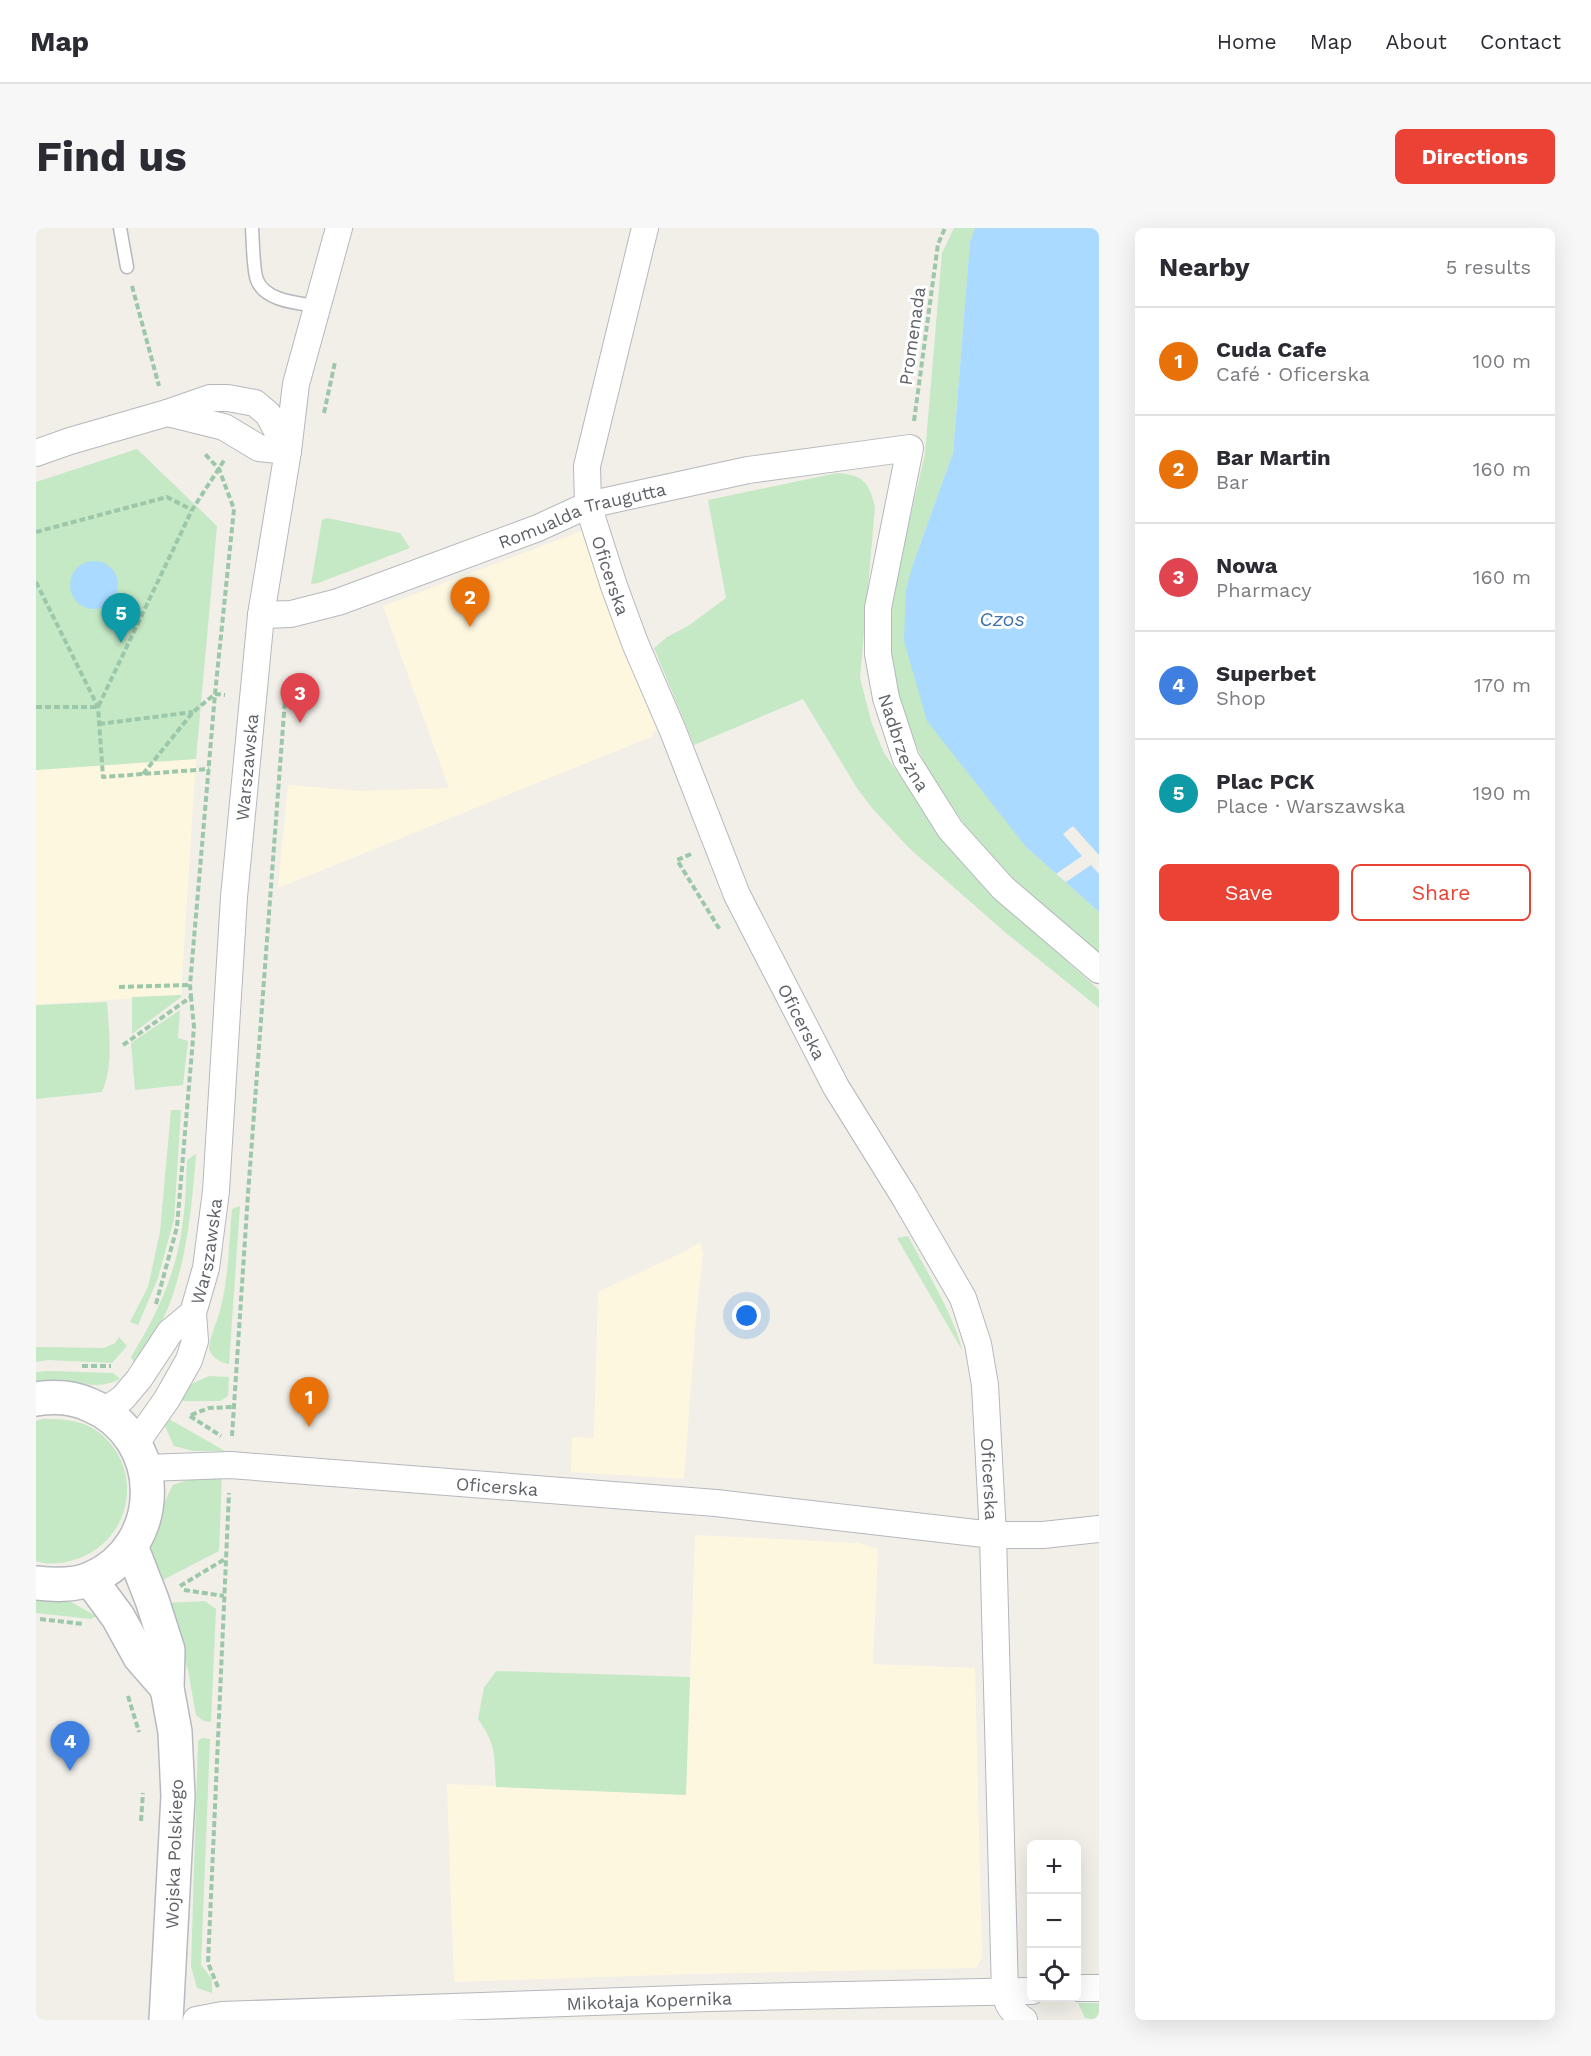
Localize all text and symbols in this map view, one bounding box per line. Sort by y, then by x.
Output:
text: Map [30,25,89,58]
text: Home [1217,29,1277,54]
text: Map [1310,29,1353,54]
text: About [1386,29,1447,54]
text: Contact [1480,29,1561,54]
button: Directions [1395,129,1555,184]
text: Find us [36,132,187,181]
text: Nearby [1159,252,1250,282]
text: 5 results [1446,255,1531,279]
street label: Promenada [895,285,929,387]
text: Cuda Cafe [1216,337,1327,362]
text: 1 [1174,349,1183,373]
text: 100 m [1472,349,1531,373]
text: Café · Oficerska [1216,362,1370,386]
text: Bar Martin [1216,445,1331,470]
text: 2 [1173,457,1184,481]
text: 160 m [1473,457,1531,481]
text: Bar [1216,470,1249,494]
street label: Romualda Traugutta [495,478,668,552]
street label: Oficerska [588,533,634,618]
text: Nowa [1216,553,1278,578]
text: 3 [1173,565,1184,589]
text: 160 m [1473,565,1531,589]
pin: 2 [450,578,490,627]
text: Pharmacy [1216,578,1312,602]
pin: 5 [102,594,140,643]
water label: Czos [979,607,1025,631]
text: Superbet [1216,661,1316,686]
text: 4 [1172,673,1185,697]
text: 170 m [1474,673,1531,697]
pin: 3 [280,674,320,723]
text: Shop [1216,686,1266,710]
street label: Nadbrzeżna [875,691,934,795]
street label: Warszawska [231,713,262,822]
text: Plac PCK [1216,769,1314,794]
text: 5 [1173,781,1184,805]
text: 190 m [1473,781,1531,805]
text: Place · Warszawska [1216,794,1405,818]
button: Save [1159,864,1339,921]
button: Share [1351,864,1531,921]
street label: Oficerska [774,980,830,1063]
street label: Warszawska [186,1197,225,1307]
your location [732,1301,761,1330]
pin: 1 [290,1378,328,1427]
street label: Oficerska [977,1437,1003,1521]
street label: Oficerska [455,1472,539,1500]
pin: 4 [51,1722,90,1771]
street label: Wojska Polskiego [161,1779,187,1929]
map controls [1027,1840,1081,2002]
button: + [1027,1840,1081,1894]
button: − [1027,1894,1081,1948]
button: locate [1027,1948,1081,2002]
street label: Mikołaja Kopernika [566,1987,732,2013]

